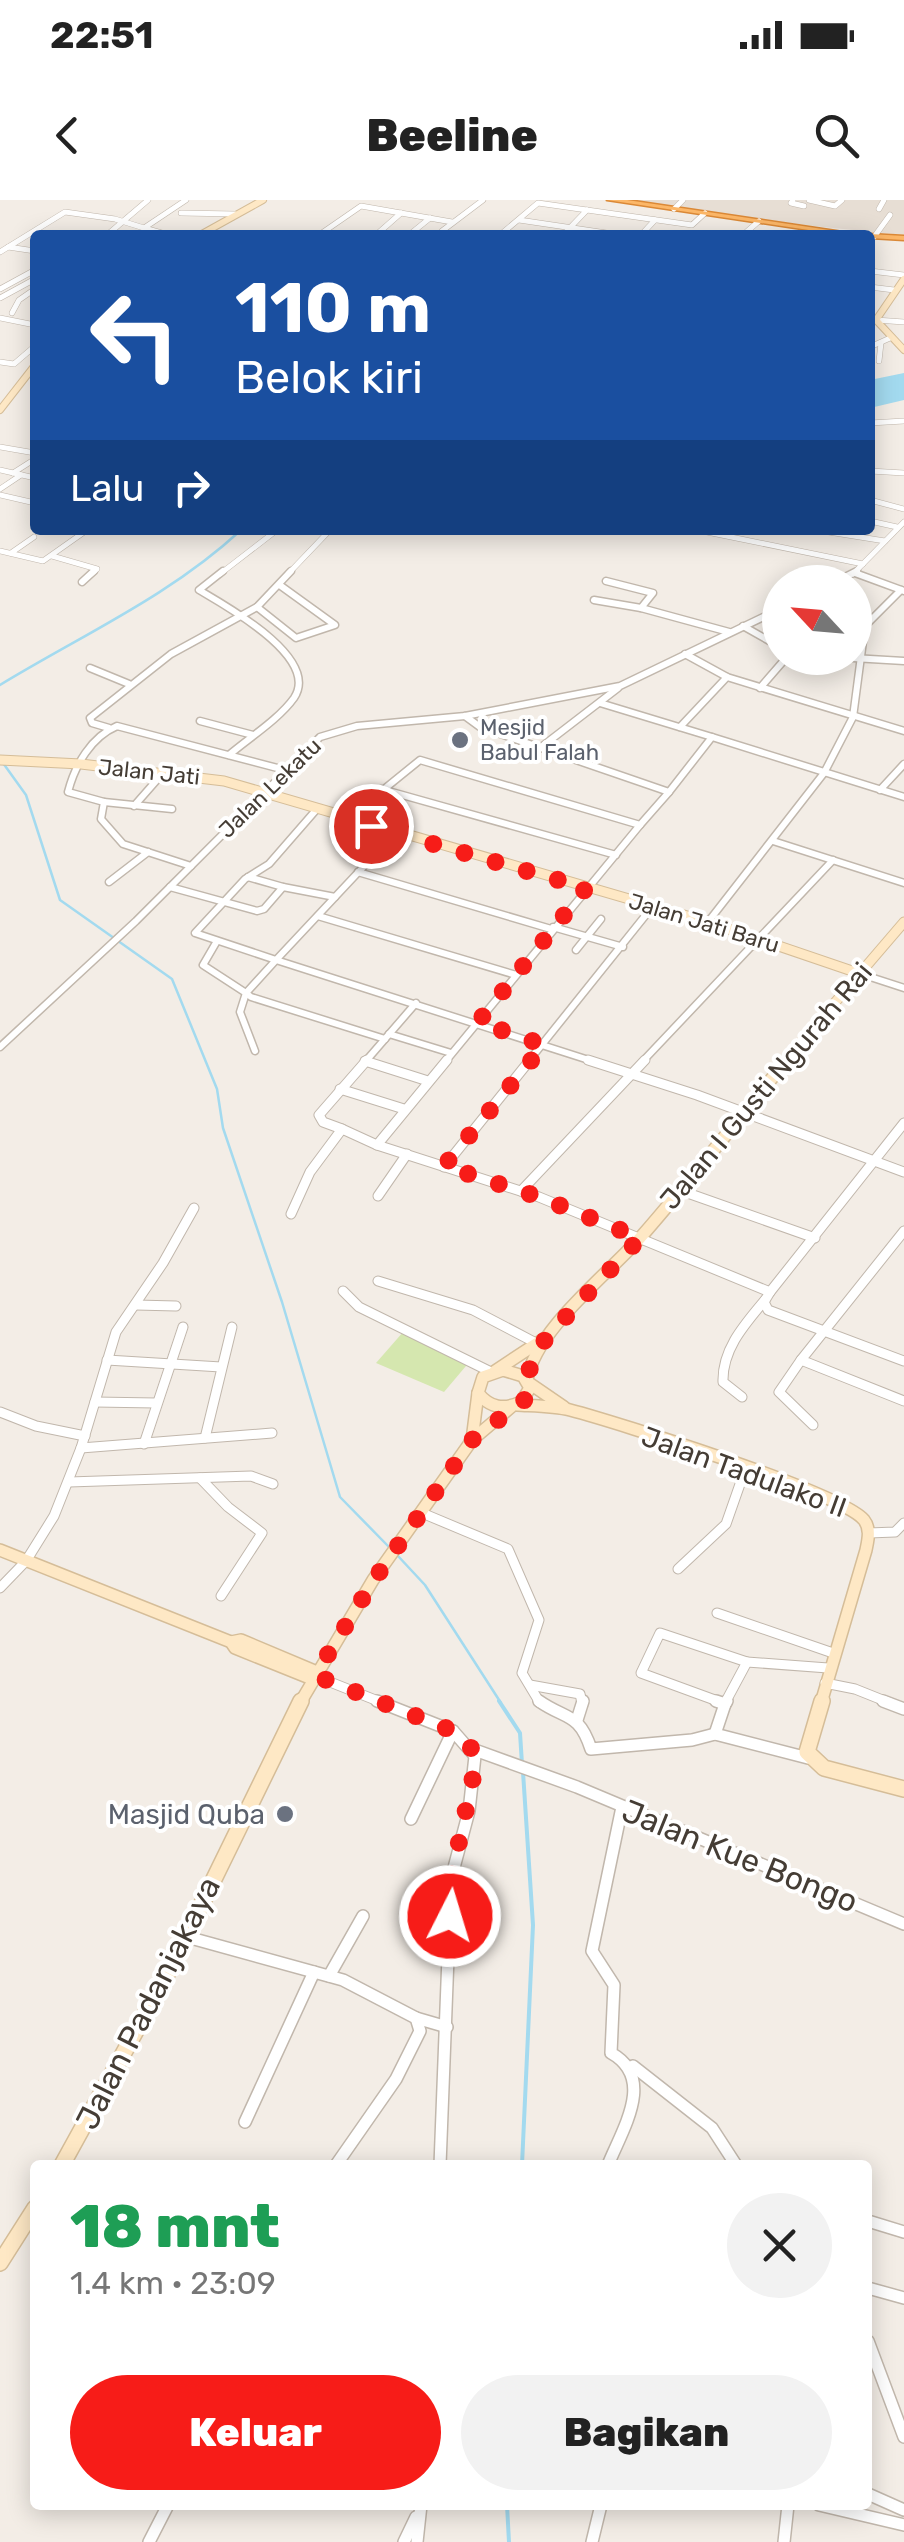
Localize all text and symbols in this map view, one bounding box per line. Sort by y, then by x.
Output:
text: 22:51 [50,12,154,58]
icon: back [40,108,95,163]
icon: search [809,108,864,163]
text: Beeline [366,109,538,162]
text: 110 m [235,267,431,350]
icon: left [70,270,200,400]
text: Belok kiri [235,351,423,404]
icon: right [164,460,219,515]
text: Lalu [70,465,144,511]
north arrow [762,565,872,675]
map controls [762,565,872,675]
place label: Mesjid Babul Falah [480,714,599,766]
marker: Mesjid Babul Falah [449,729,471,751]
street label: Jalan Lekatu [213,733,327,843]
street label: Jalan Jati [97,753,201,791]
pin [329,784,414,869]
icon: arrive [344,799,399,854]
street label: Jalan Jati Baru [626,887,782,959]
street label: Jalan I Gusti Ngurah Rai [653,956,879,1216]
street label: Jalan Tadulako II [637,1420,851,1524]
street label: Jalan Kue Bongo [617,1791,863,1921]
place label: Masjid Quba [108,1798,265,1831]
marker: Masjid Quba [274,1803,296,1825]
position arrow [398,1864,502,1968]
street label: Jalan Padanjakaya [68,1870,228,2136]
text: 18 mnt [70,2191,280,2262]
button: close [727,2193,832,2298]
text: 1.4 km · 23:09 [70,2264,276,2302]
button: Keluar [70,2375,441,2490]
button: Bagikan [461,2375,832,2490]

